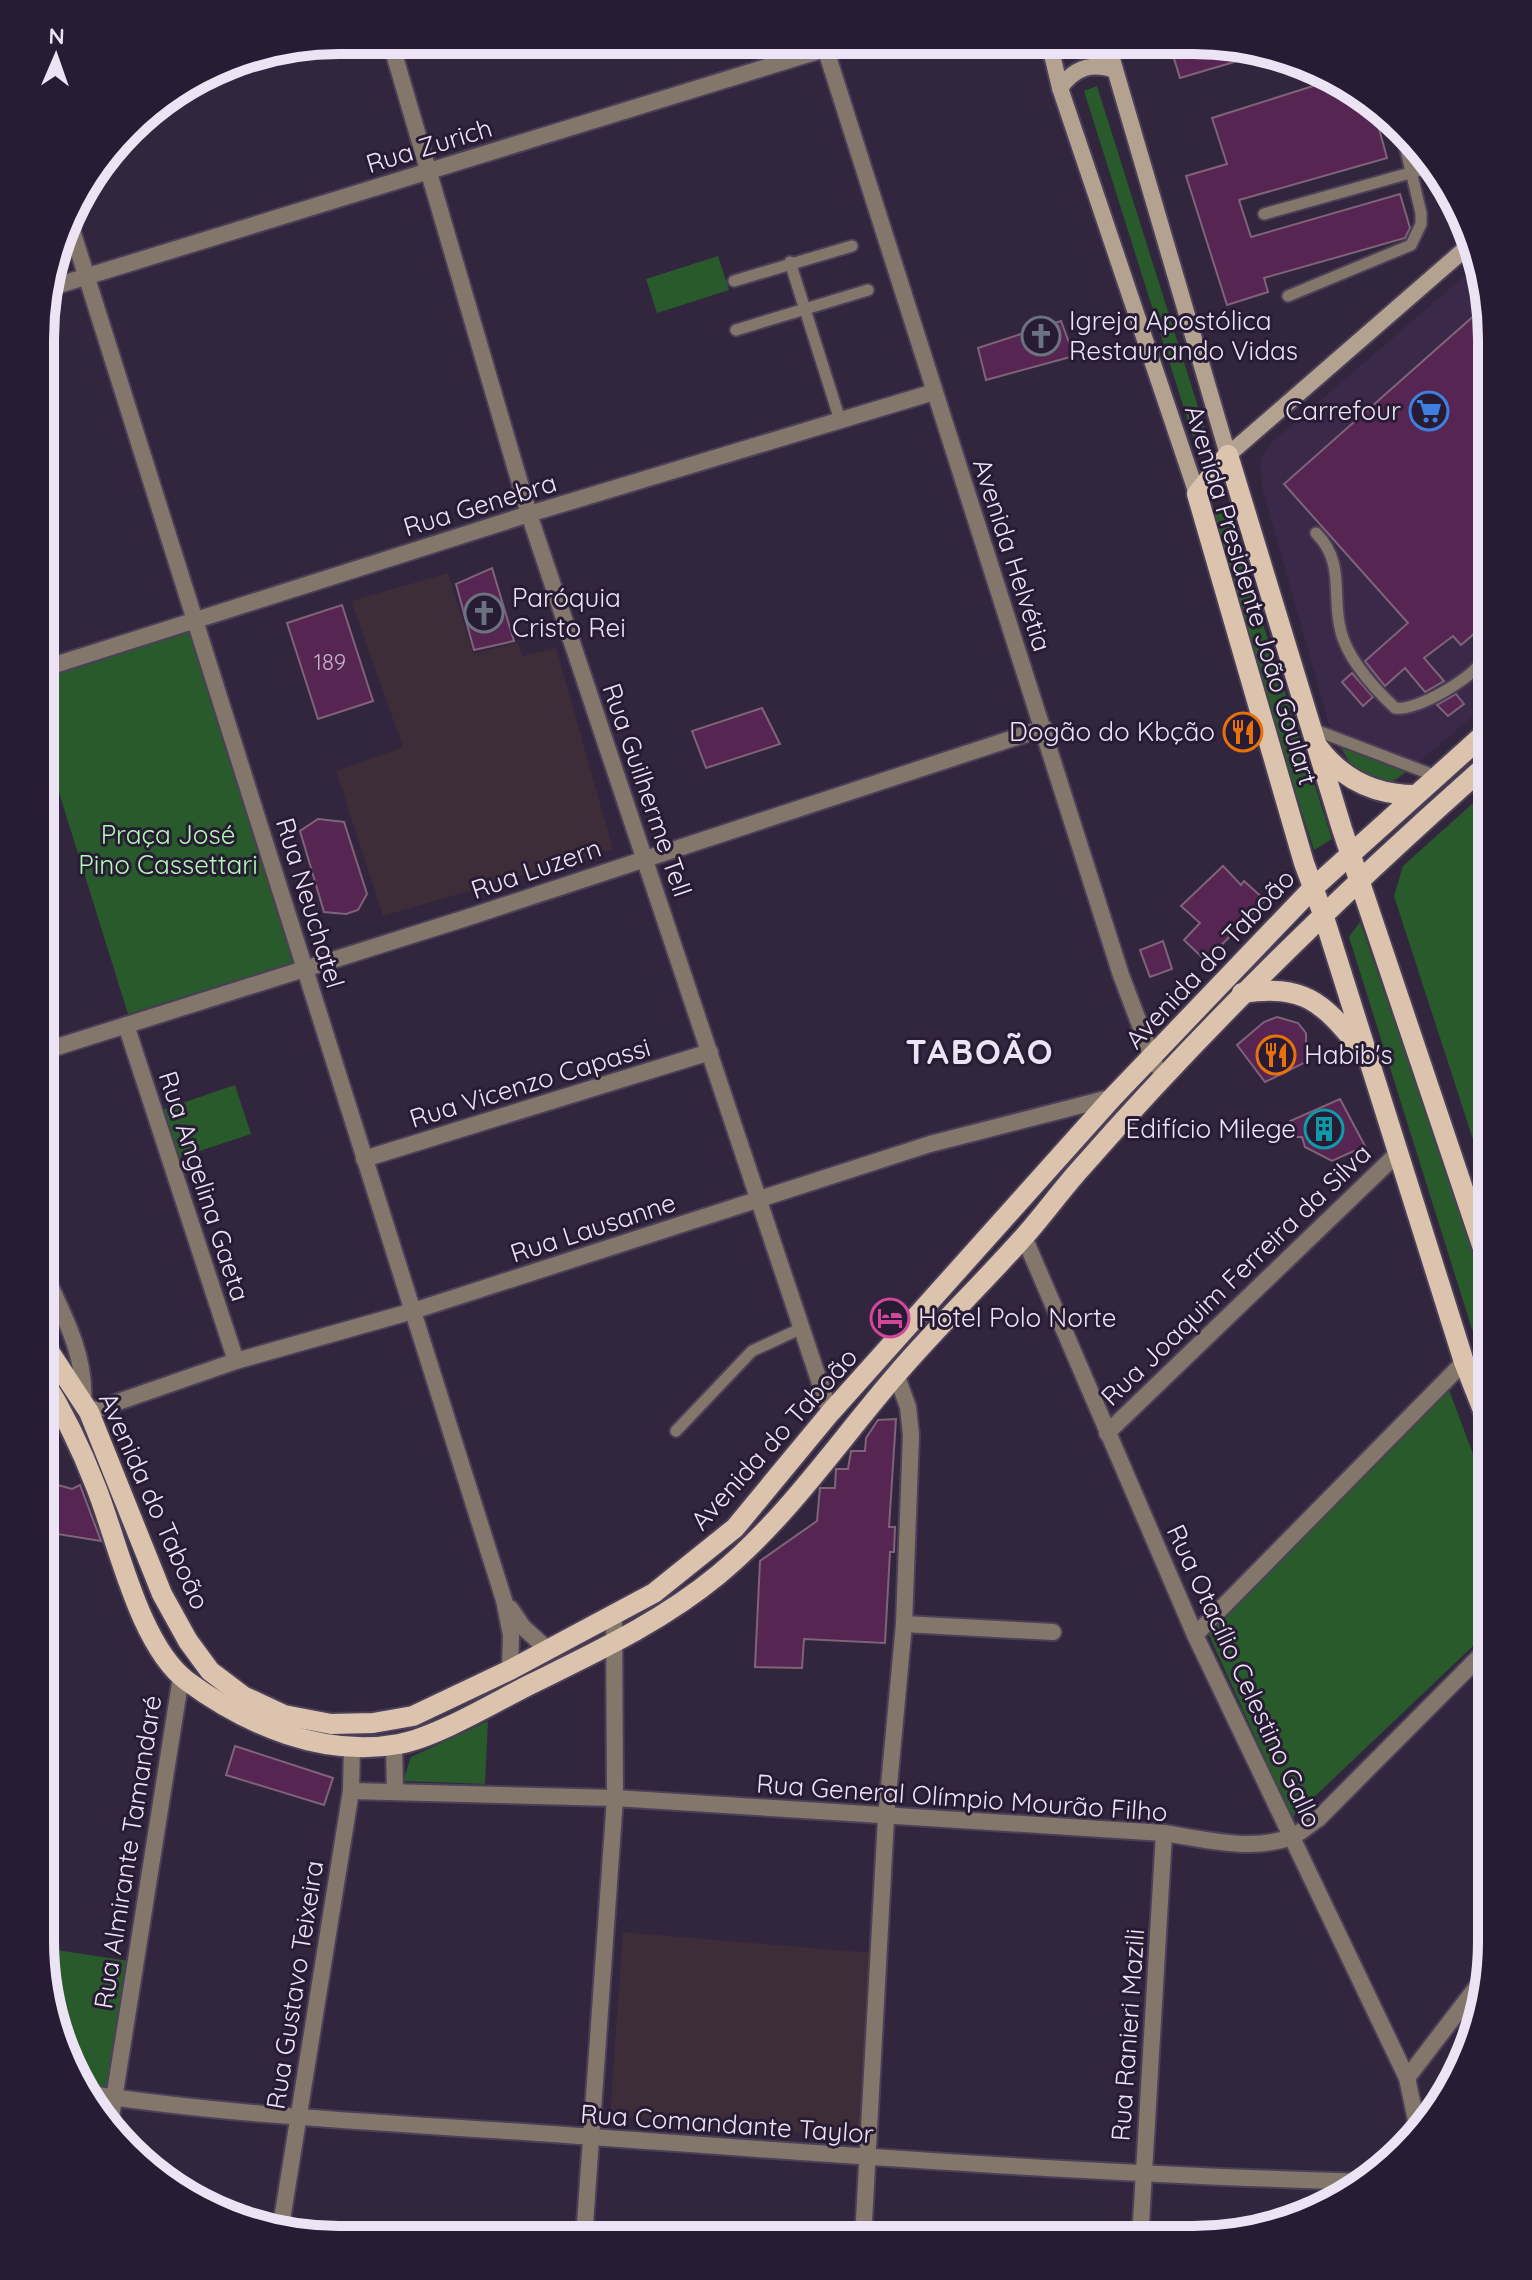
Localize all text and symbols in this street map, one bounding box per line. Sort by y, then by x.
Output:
north arrow [16,16,96,96]
text: N [48,22,65,50]
street label: Rua Zurich [362,111,496,180]
place label: Igreja Apostólica Restaurando Vidas [1069,304,1298,367]
church icon: Igreja Apostólica Restaurando Vidas [1020,315,1062,357]
supermarket icon: Carrefour [1408,390,1450,432]
place label: Carrefour [1285,394,1401,427]
street label: Avenida Presidente João Goulart [1178,401,1325,789]
street label: Avenida Helvétia [966,454,1059,655]
street label: Rua Genebra [399,466,560,543]
place label: Paróquia Cristo Rei [512,581,626,644]
church icon: Paróquia Cristo Rei [463,592,505,634]
house number: 189 [314,648,346,676]
street label: Rua Guilherme Tell [596,679,699,901]
restaurant icon: Dogão do Kbção [1222,711,1264,753]
place label: Dogão do Kbção [1009,715,1215,748]
street label: Rua Neuchatel [269,814,352,992]
park label: Praça José Pino Cassettari [78,818,258,881]
street label: Rua Luzern [466,831,605,906]
street label: Avenida do Taboão [1118,862,1301,1055]
street label: Rua Vicenzo Capassi [405,1030,654,1135]
district label: TABOÃO [906,1030,1054,1073]
restaurant icon: Habib's [1255,1034,1297,1076]
place label: Habib's [1304,1038,1393,1071]
street label: Rua Angelina Gaeta [152,1067,257,1305]
building icon: Edifício Milege [1303,1108,1345,1150]
place label: Edifício Milege [1126,1112,1296,1145]
street label: Rua Joaquim Ferreira da Silva [1094,1137,1378,1413]
street label: Rua Lausanne [506,1185,680,1270]
hotel icon: Hotel Polo Norte [869,1297,911,1339]
place label: Hotel Polo Norte [918,1301,1116,1334]
street label: Avenida do Taboão [683,1341,864,1537]
street label: Avenida do Taboão [92,1387,217,1614]
street label: Rua Otacílio Celestino Gallo [1160,1519,1329,1833]
street label: Rua Almirante Tamandaré [86,1693,169,2011]
street label: Rua General Olímpio Mourão Filho [755,1767,1169,1828]
street label: Rua Gustavo Teixeira [259,1858,330,2112]
street label: Rua Ranieri Mazili [1104,1928,1151,2142]
street label: Rua Comandante Taylor [579,2097,875,2150]

